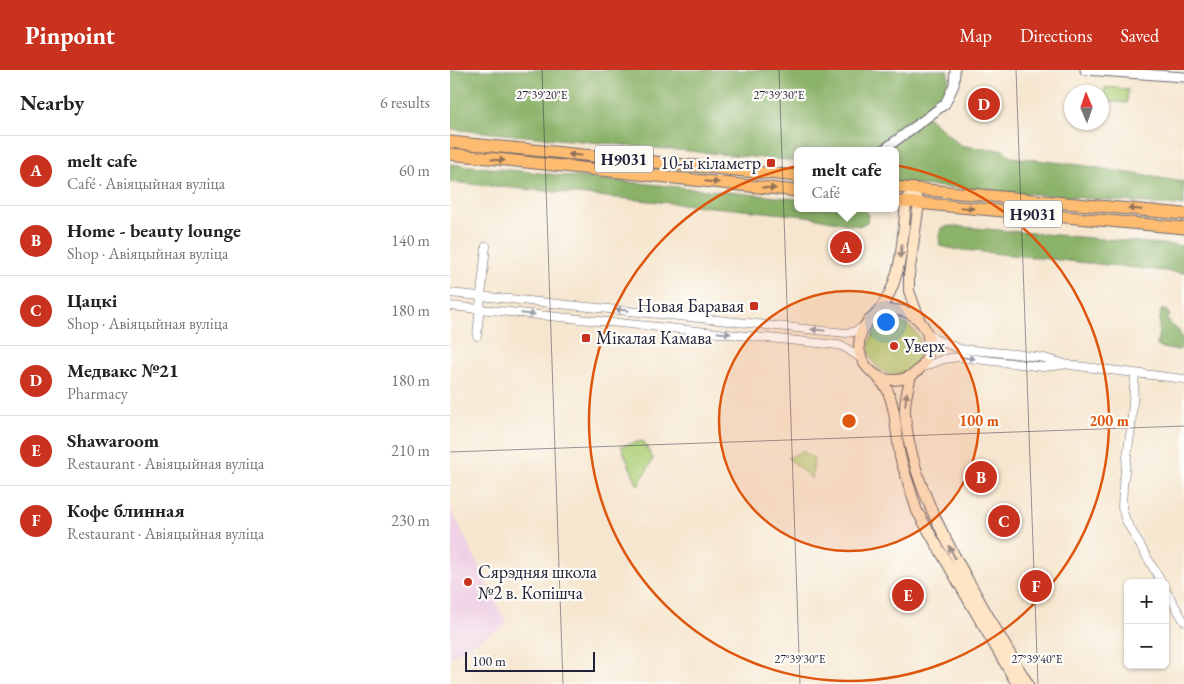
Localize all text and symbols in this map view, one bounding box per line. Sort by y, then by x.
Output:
text: Pinpoint [25,20,115,51]
text: Map [960,24,992,47]
text: Directions [1020,24,1092,47]
text: Saved [1120,24,1159,47]
pin: D [968,85,1000,123]
north arrow [1064,85,1109,130]
text: 27°39'20"E [516,87,568,103]
text: 27°39'30"E [753,87,805,103]
text: Nearby [20,89,84,116]
text: 6 results [380,92,430,113]
road number: Н9031 [595,146,653,172]
popup [794,147,899,212]
text: melt cafe [67,148,137,173]
one-way arrow [566,150,582,158]
place label: 10-ы кіламетр [660,151,761,174]
one-way arrow [491,156,507,164]
marker: 10-ы кіламетр [765,157,777,169]
text: melt cafe [811,157,882,182]
text: A [30,160,42,181]
text: 60 m [399,160,430,181]
text: Café · Авіяцыйная вуліца [67,173,225,194]
one-way arrow [705,178,721,186]
text: Café [811,182,840,203]
one-way arrow [761,184,777,192]
road number: Н9031 [1004,200,1062,228]
one-way arrow [960,204,976,212]
one-way arrow [1127,205,1143,213]
text: Home - beauty lounge [67,218,241,243]
pin: A [830,228,862,266]
text: B [31,230,41,251]
text: 140 m [391,230,430,251]
text: Shop · Авіяцыйная вуліца [67,243,228,264]
one-way arrow [897,243,905,259]
text: Цацкi [67,288,117,313]
place label: Новая Баравая [637,294,744,317]
text: C [30,300,42,321]
text: 180 m [391,300,430,321]
marker: Новая Баравая [748,300,760,312]
one-way arrow [613,306,629,314]
your location [873,309,899,335]
one-way arrow [520,310,536,318]
text: Shop · Авіяцыйная вуліца [67,313,228,334]
place label: Мікалая Камава [596,326,713,349]
one-way arrow [810,326,826,334]
one-way arrow [716,330,732,338]
marker: Мікалая Камава [580,332,592,344]
place label: Уверх [903,334,945,357]
marker: Уверх [888,340,900,352]
one-way arrow [960,354,976,362]
text: Медвакс №21 [67,358,179,383]
text: D [30,370,42,391]
text: 180 m [391,370,430,391]
text: Pharmacy [67,383,128,404]
one-way arrow [902,390,910,406]
text: 100 m [959,411,999,430]
text: 200 m [1089,411,1129,430]
centre of rings [840,412,858,430]
text: Shawaroom [67,428,159,453]
text: E [31,440,41,461]
text: 210 m [391,440,430,461]
text: Restaurant · Авіяцыйная вуліца [67,453,264,474]
pin: B [965,458,997,496]
text: Кофе блинная [67,498,185,523]
pin: C [988,502,1020,540]
text: F [32,510,40,531]
text: 230 m [391,510,430,531]
text: Restaurant · Авіяцыйная вуліца [67,523,264,544]
one-way arrow [948,545,956,559]
place label: Сярэдняя школа №2 в. Копішча [478,560,598,604]
pin: F [1020,567,1052,605]
marker: Сярэдняя школа №2 в. Копішча [462,576,474,588]
pin: E [892,576,924,614]
map controls [1124,579,1169,669]
button: + [1124,579,1169,624]
button: − [1124,624,1169,669]
scale bar [465,649,595,672]
text: 27°39'30"E [774,651,826,667]
text: 27°39'40"E [1011,651,1063,667]
text: 100 m [472,652,506,670]

